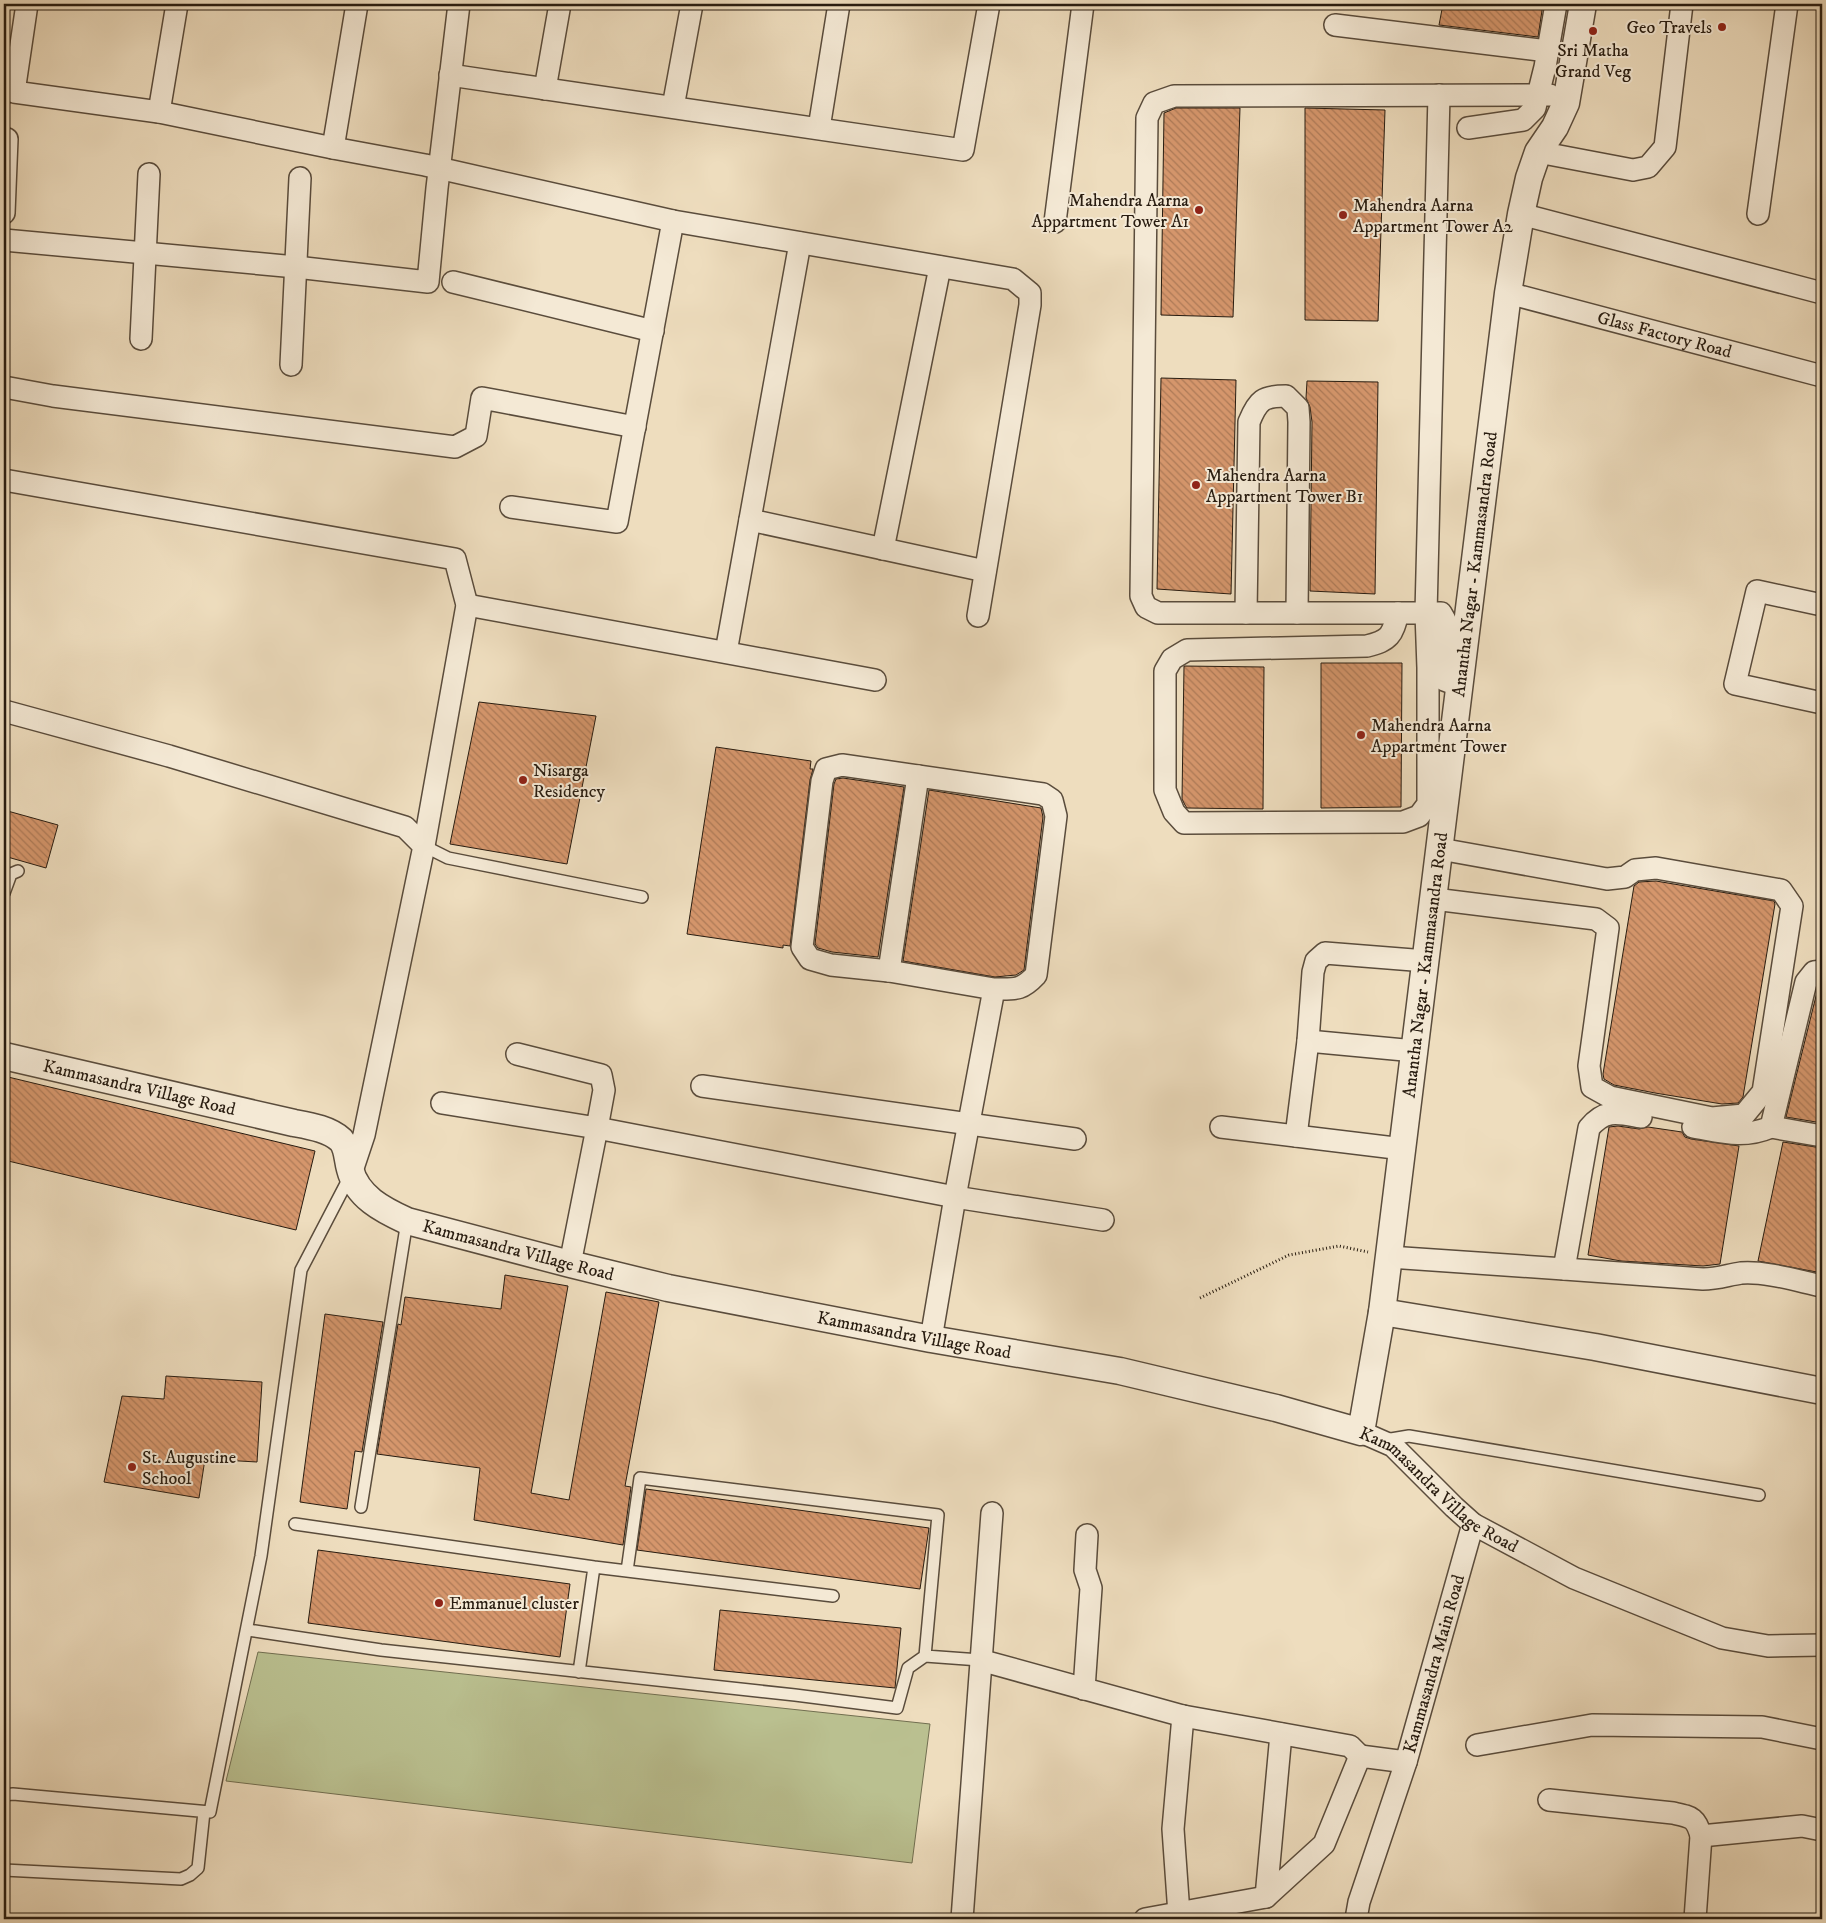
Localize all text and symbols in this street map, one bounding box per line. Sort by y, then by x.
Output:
place label: Geo Travels [1627,17,1712,39]
marker: Geo Travels [1716,21,1728,33]
marker: Sri Matha Grand Veg [1587,25,1599,37]
place label: Sri Matha Grand Veg [1555,40,1631,83]
place label: Mahendra Aarna Appartment Tower A1 [1031,190,1189,233]
place label: Mahendra Aarna Appartment Tower A2 [1353,195,1513,238]
marker: Mahendra Aarna Appartment Tower A1 [1193,204,1205,216]
marker: Mahendra Aarna Appartment Tower A2 [1337,209,1349,221]
street label: Glass Factory Road [1595,307,1734,364]
street label: Anantha Nagar - Kammasandra Road [1448,430,1503,698]
place label: Mahendra Aarna Appartment Tower B1 [1206,465,1363,508]
marker: Mahendra Aarna Appartment Tower B1 [1190,479,1202,491]
place label: Mahendra Aarna Appartment Tower [1371,715,1507,758]
marker: Mahendra Aarna Appartment Tower [1355,729,1367,741]
place label: Nisarga Residency [533,760,606,803]
marker: Nisarga Residency [517,774,529,786]
street label: Anantha Nagar - Kammasandra Road [1399,831,1453,1099]
street label: Kammasandra Village Road [41,1055,238,1121]
street label: Kammasandra Village Road [420,1216,616,1286]
street label: Kammasandra Village Road [815,1307,1013,1364]
street label: Kammasandra Village Road [1356,1423,1522,1558]
place label: St. Augustine School [142,1447,236,1490]
marker: St. Augustine School [126,1461,138,1473]
street label: Kammasandra Main Road [1399,1572,1470,1756]
place label: Emmanuel cluster [449,1593,579,1615]
marker: Emmanuel cluster [433,1597,445,1609]

